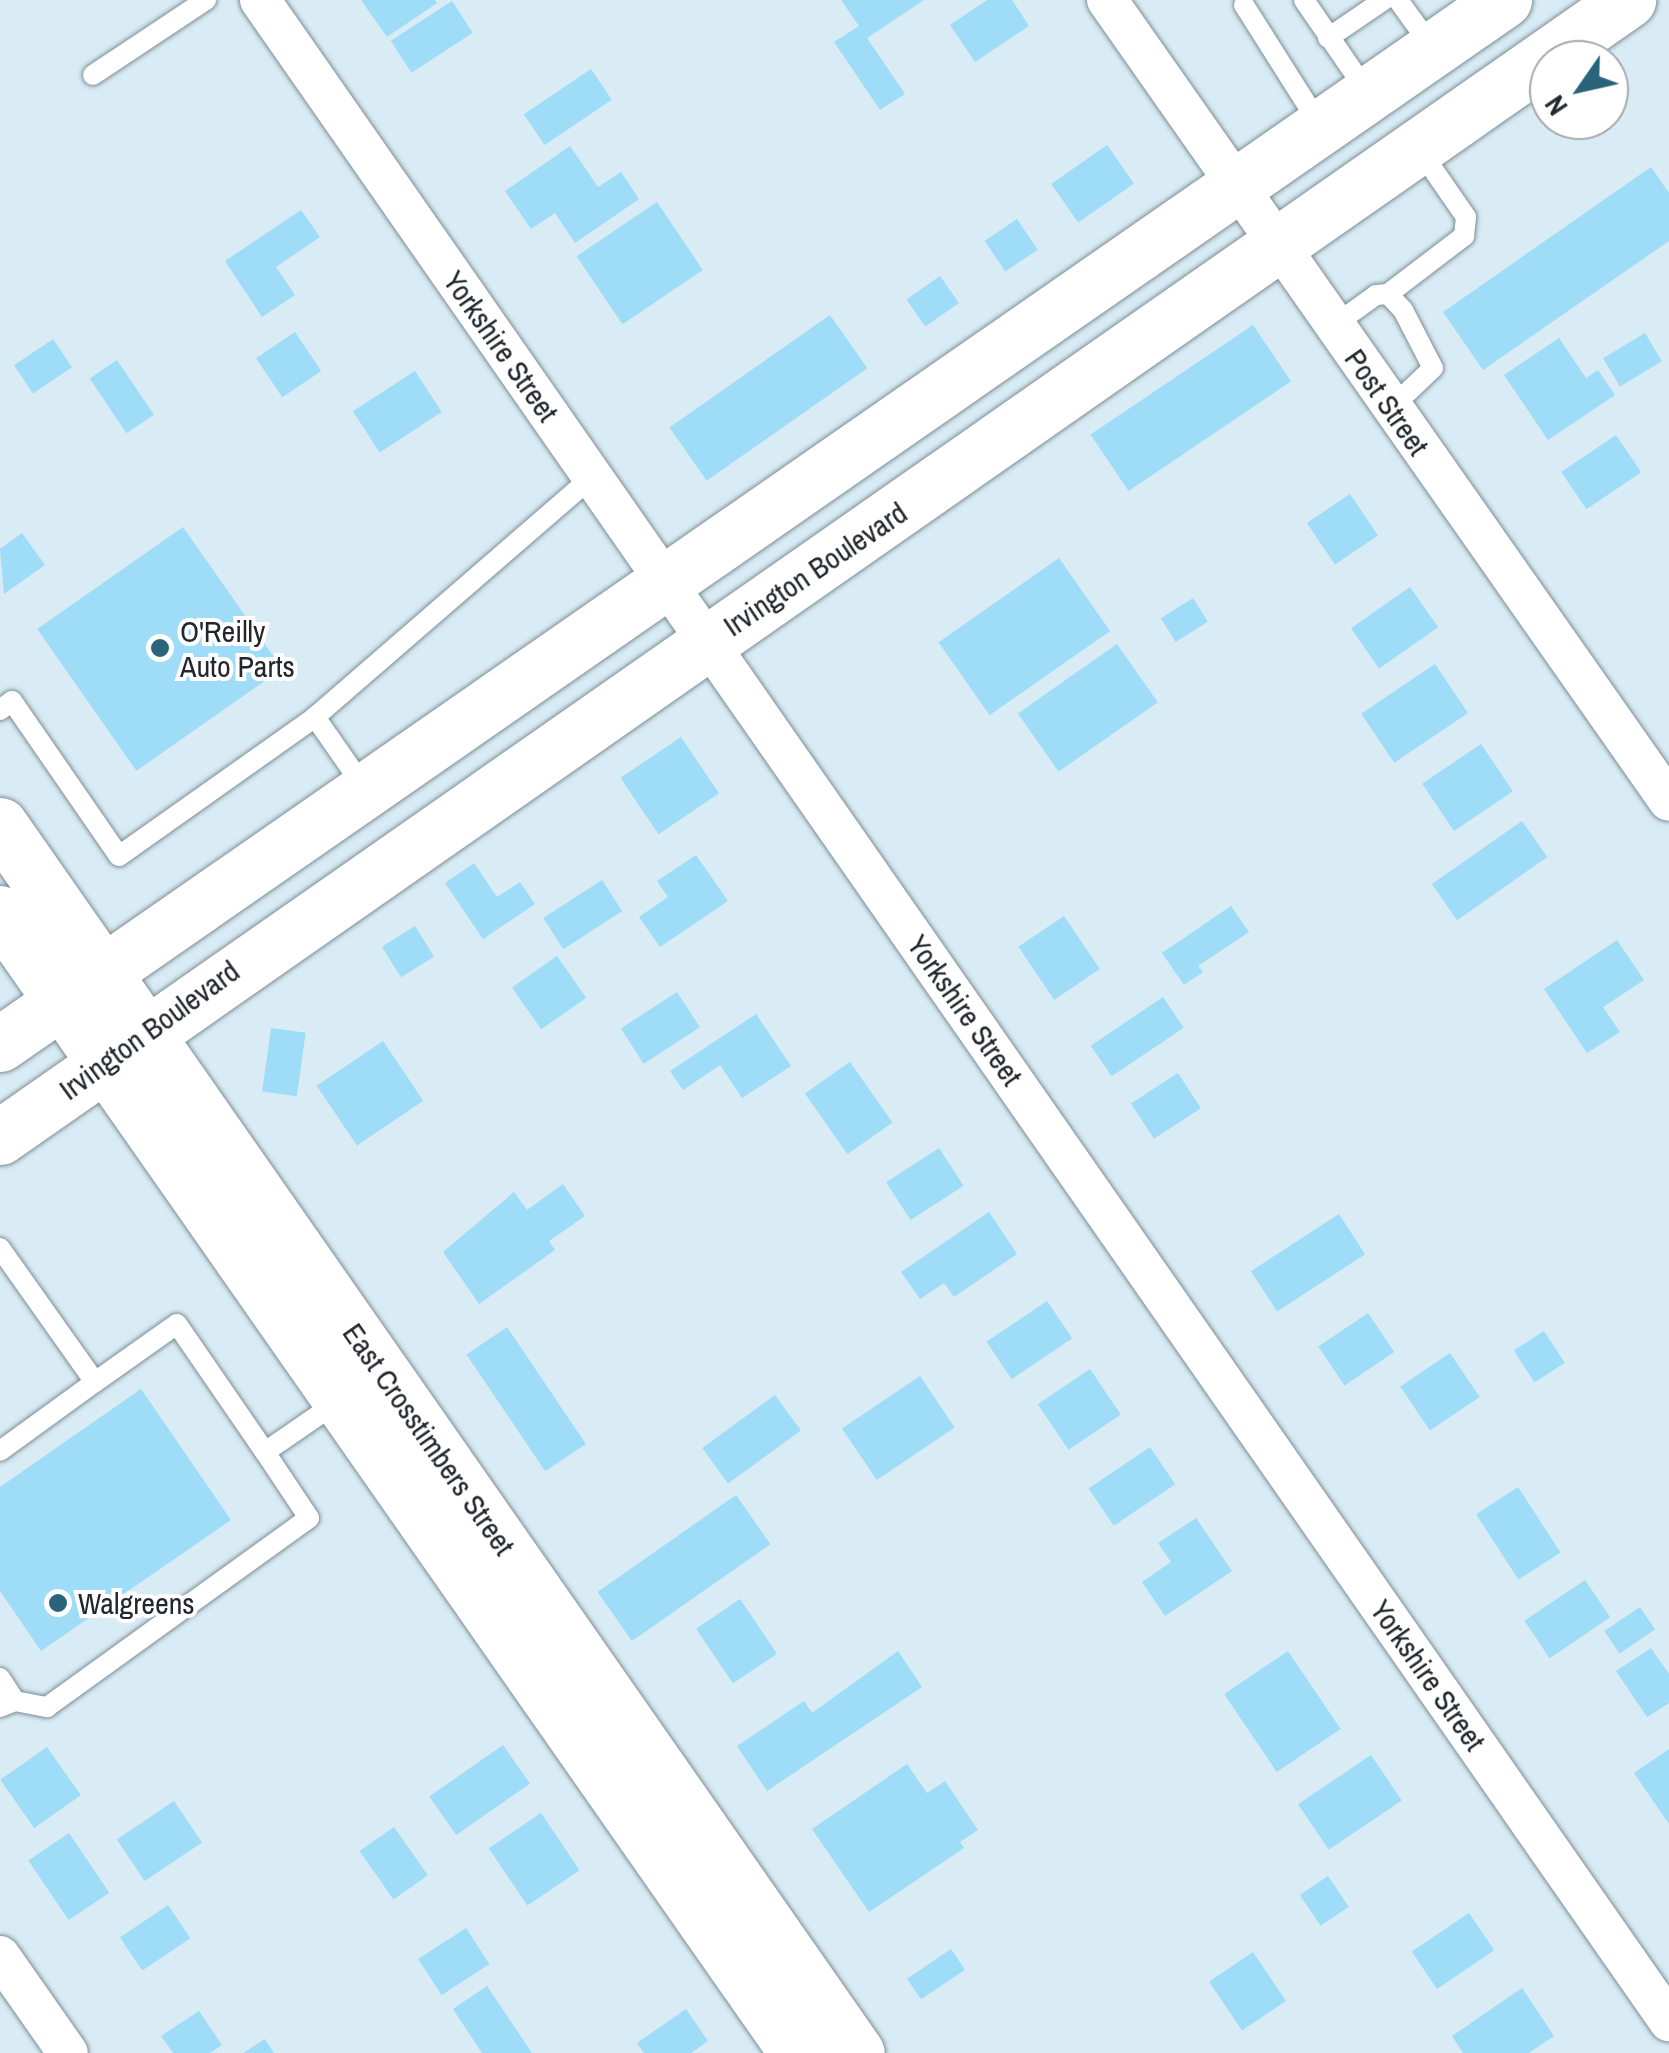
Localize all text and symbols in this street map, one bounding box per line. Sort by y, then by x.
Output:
north arrow [1529,40,1629,140]
text: N [1535,88,1576,123]
street label: Yorkshire Street [436,264,566,428]
street label: Post Street [1337,342,1437,462]
street label: Irvington Boulevard [717,494,913,644]
place label: O'Reilly Auto Parts [180,613,295,684]
marker: O'Reilly Auto Parts [149,637,171,659]
street label: Yorkshire Street [900,928,1030,1092]
street label: Irvington Boulevard [52,953,246,1107]
street label: East Crosstimbers Street [335,1316,523,1562]
place label: Walgreens [78,1585,195,1621]
marker: Walgreens [47,1592,69,1614]
street label: Yorkshire Street [1363,1593,1493,1757]

